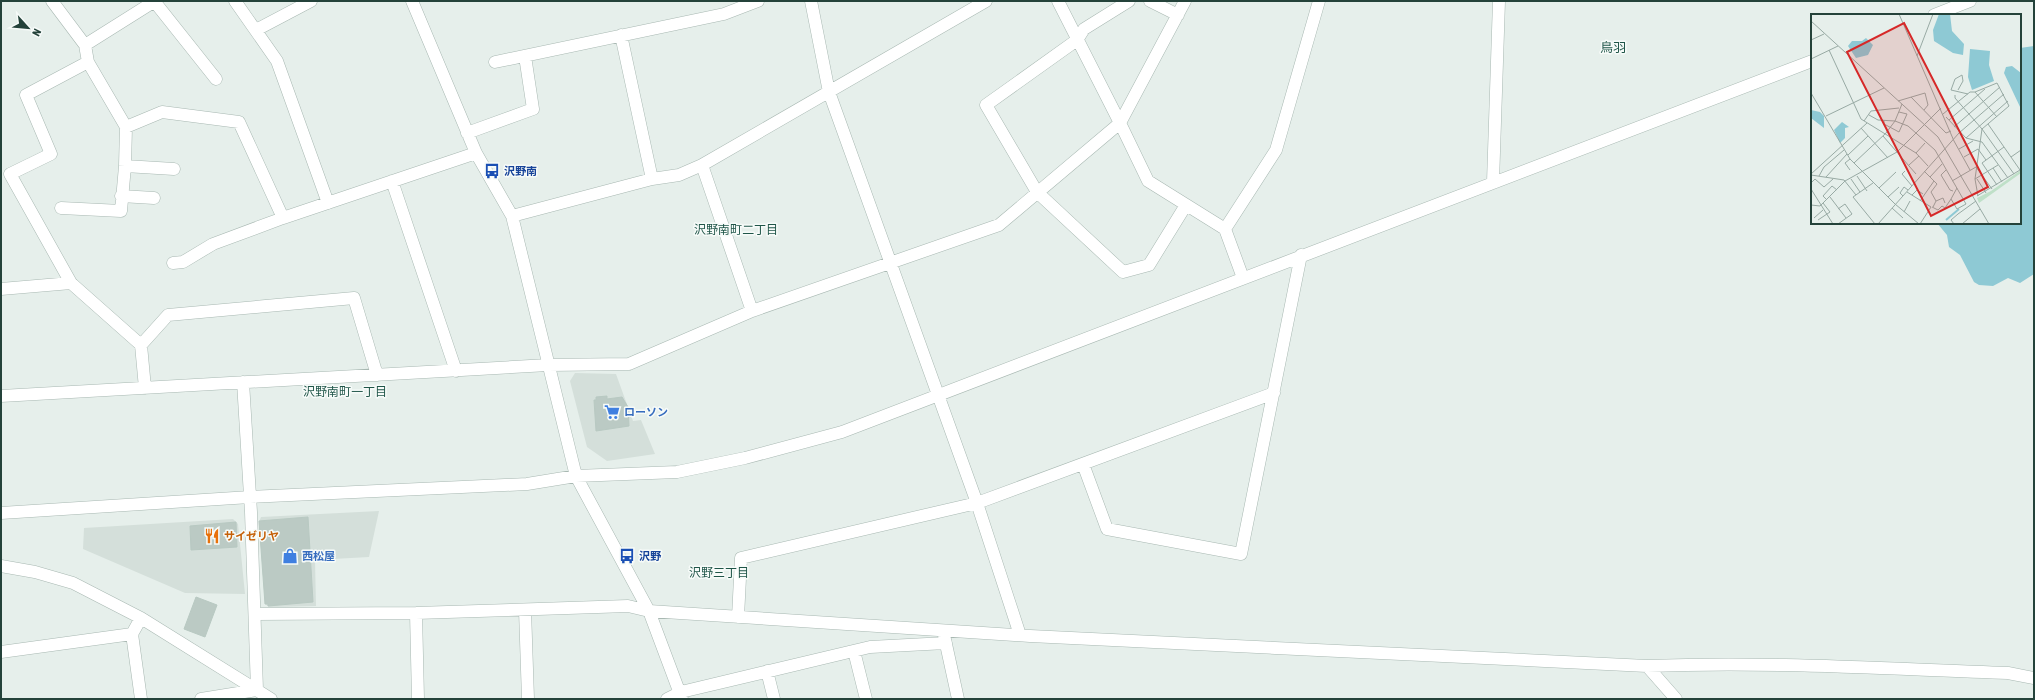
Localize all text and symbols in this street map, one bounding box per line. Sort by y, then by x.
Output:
north arrow [8,8,48,48]
inset map [1811,14,2021,224]
text: N [30,27,44,38]
district label: 鳥羽 [1600,40,1626,55]
bus stop icon: 沢野南 [483,162,501,180]
place label: 沢野南 [504,165,537,177]
district label: 沢野南町二丁目 [694,223,778,237]
district label: 沢野南町一丁目 [303,385,387,399]
supermarket icon: ローソン [603,403,621,421]
place label: ローソン [624,406,668,418]
restaurant icon: サイゼリヤ [203,527,221,545]
place label: サイゼリヤ [224,530,279,542]
shop icon: 西松屋 [281,547,299,565]
bus stop icon: 沢野 [618,547,636,565]
place label: 西松屋 [302,550,335,562]
place label: 沢野 [639,550,662,562]
district label: 沢野三丁目 [689,566,749,580]

